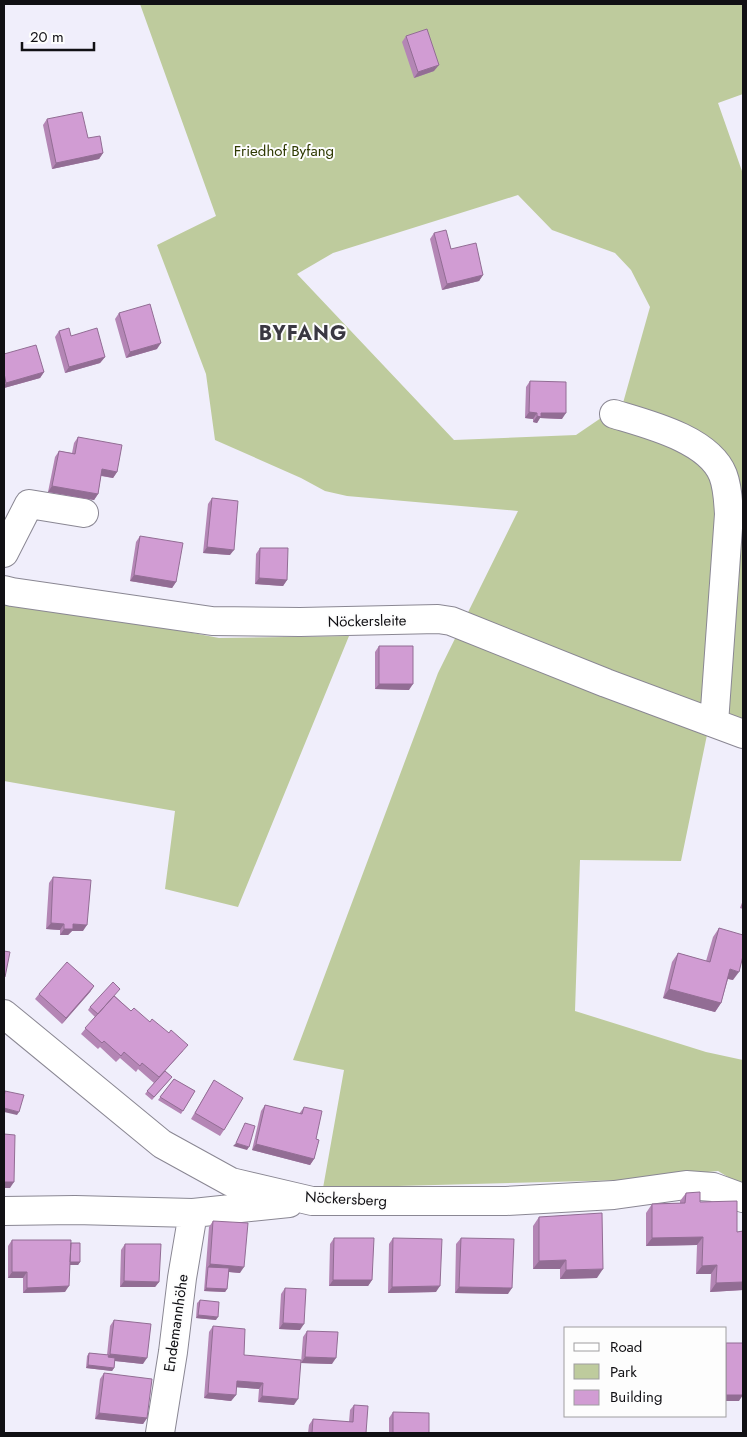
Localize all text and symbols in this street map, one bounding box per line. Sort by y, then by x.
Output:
scale bar [22,20,95,52]
text: 20 m [30,26,64,48]
park label: Friedhof Byfang [234,140,334,162]
district label: BYFANG [259,319,347,348]
street label: Nöckersleite [327,609,407,633]
street label: Nöckersberg [304,1186,388,1212]
street label: Endemannhöhe [158,1272,194,1373]
legend [564,1327,727,1417]
text: Road [610,1336,642,1358]
text: Park [610,1361,637,1383]
text: Building [610,1386,662,1408]

